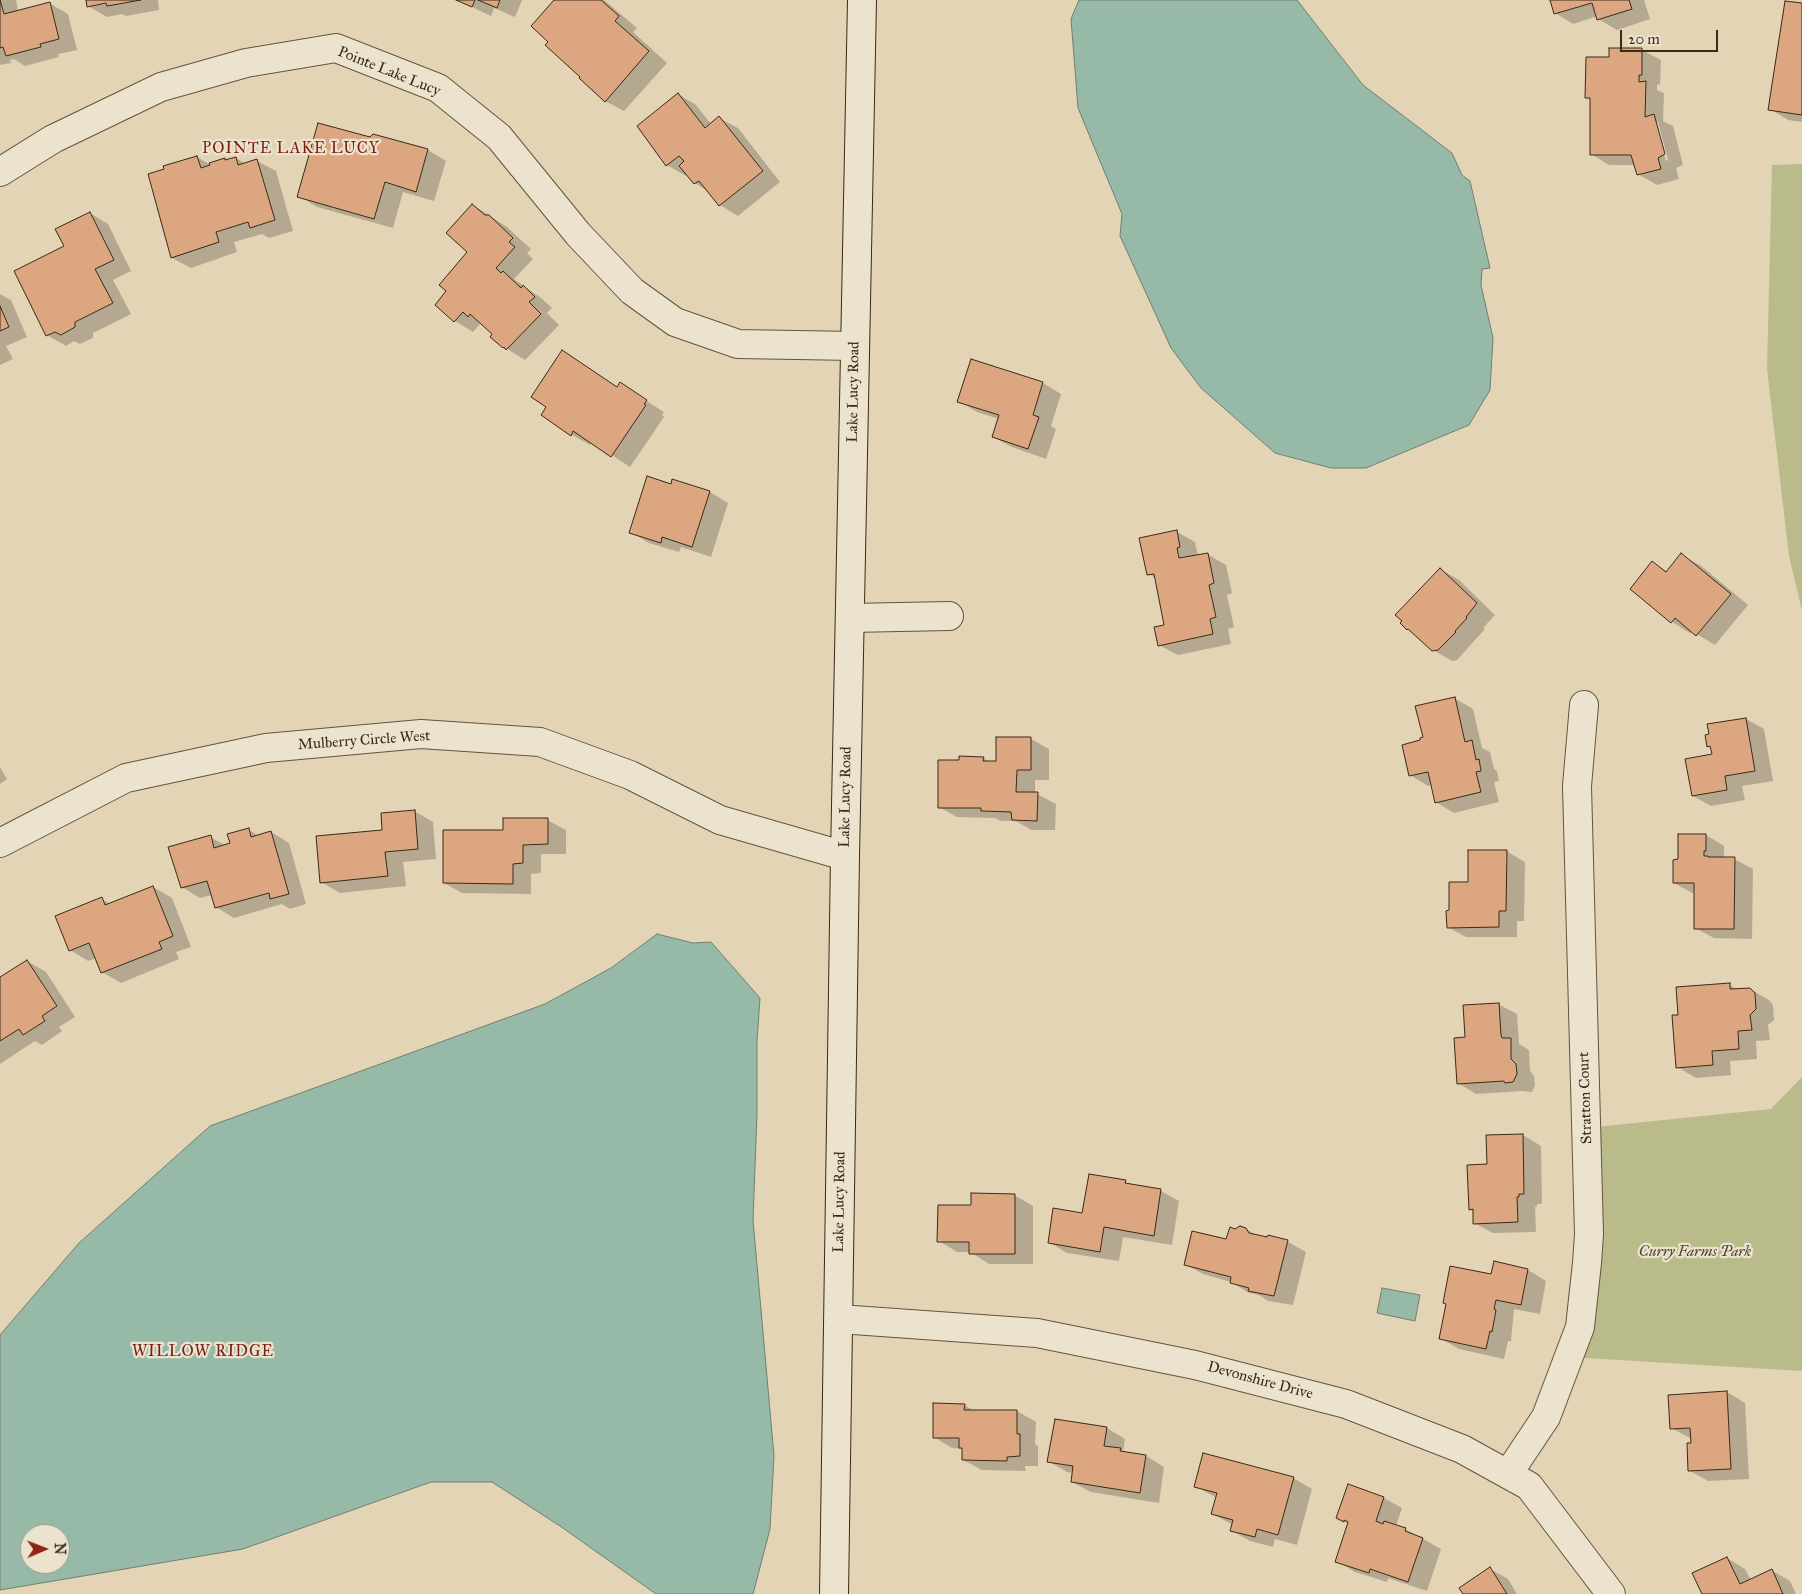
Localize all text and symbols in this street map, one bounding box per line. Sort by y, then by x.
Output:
scale bar [1622,20,1720,52]
text: 20 m [1628,30,1660,48]
street label: Pointe Lake Lucy [335,43,443,101]
district label: POINTE LAKE LUCY [200,139,382,159]
street label: Lake Lucy Road [844,341,864,443]
street label: Mulberry Circle West [297,727,431,755]
street label: Lake Lucy Road [836,746,856,848]
street label: Stratton Court [1575,1052,1597,1144]
street label: Lake Lucy Road [830,1151,850,1253]
park label: Curry Farms Park [1639,1243,1751,1261]
district label: WILLOW RIDGE [130,1342,276,1362]
street label: Devonshire Drive [1205,1358,1315,1404]
north arrow [20,1524,70,1574]
text: N [51,1543,68,1555]

